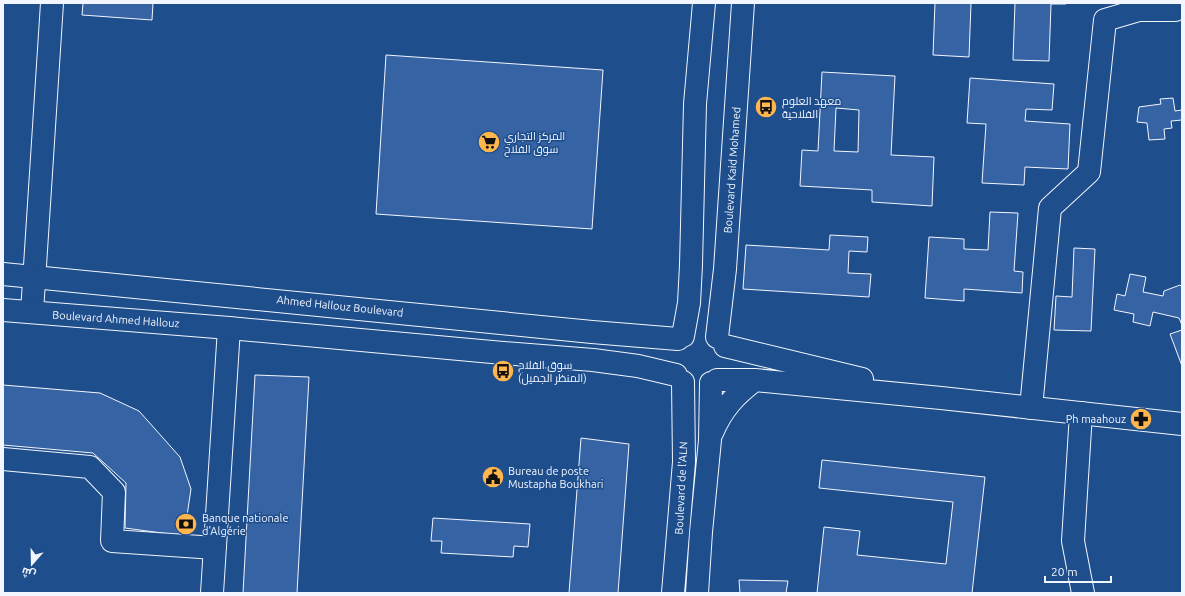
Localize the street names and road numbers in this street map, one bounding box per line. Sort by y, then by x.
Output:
street label: Boulevard Kaid Mohamed [722,106,742,234]
street label: Ahmed Hallouz Boulevard [276,293,404,319]
street label: Boulevard Ahmed Hallouz [52,309,180,329]
street label: Boulevard de l'ALN [673,441,689,535]

